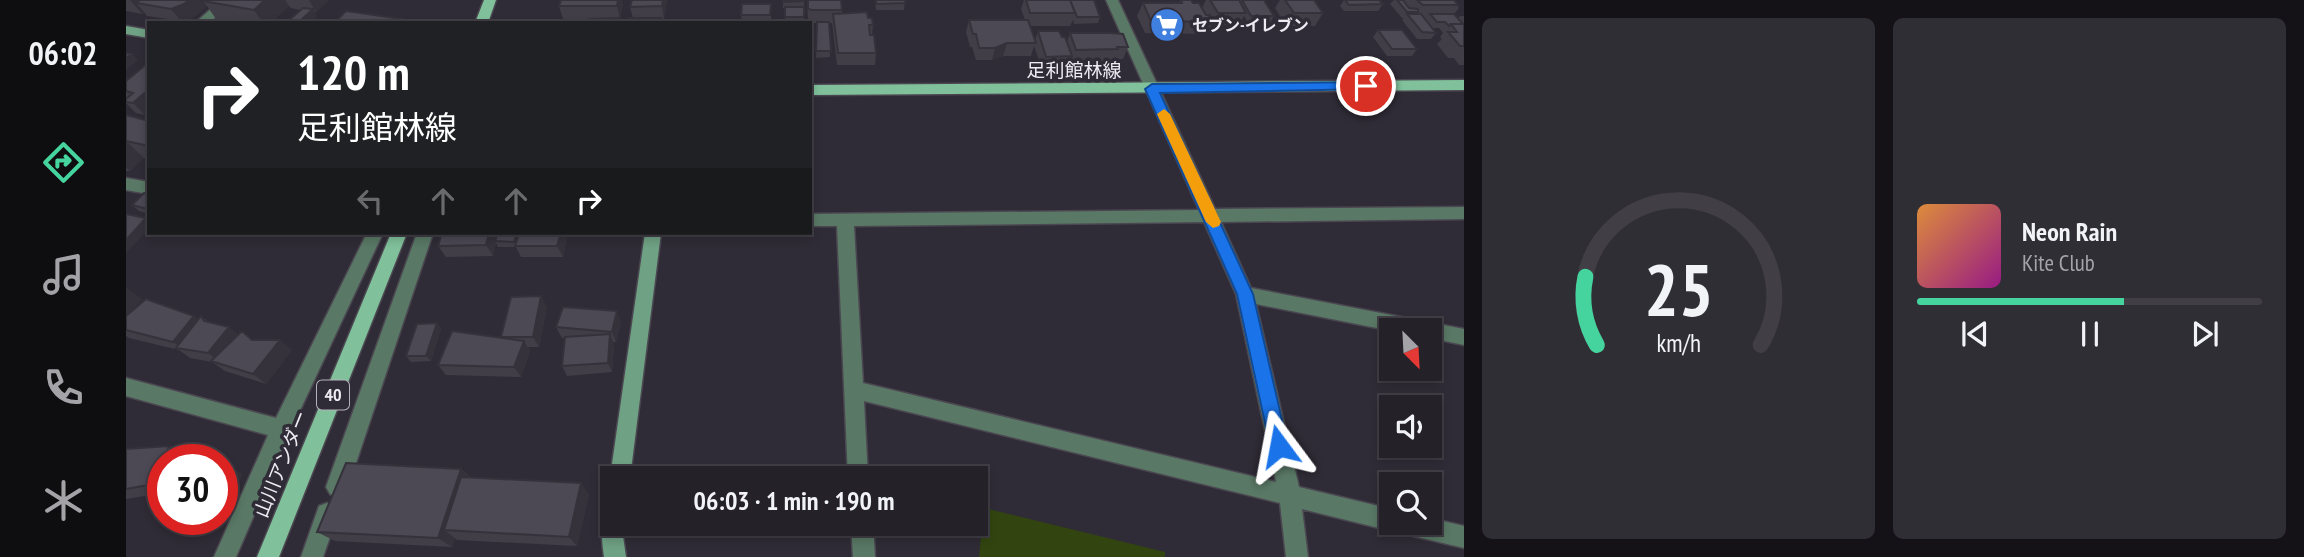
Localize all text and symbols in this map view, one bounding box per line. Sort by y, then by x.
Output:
supermarket icon: セブン-イレブン [1148,6,1186,44]
place label: セブン-イレブン [1192,15,1309,35]
text: 06:02 [28,32,98,74]
text: 120 m [297,40,410,104]
icon: right [182,49,273,140]
pin [1336,56,1396,116]
street label: 足利館林線 [1026,58,1122,82]
icon: arrive [1347,67,1385,105]
text: 足利館林線 [297,106,457,148]
icon: directions [39,138,88,187]
icon: left [351,182,389,220]
icon: ahead [424,182,462,220]
icon: ahead [497,182,535,220]
icon: right [570,182,608,220]
text: Neon Rain [2022,215,2117,248]
text: 25 [1644,241,1713,335]
text: Kite Club [2022,248,2095,277]
icon: music [39,250,88,299]
icon: previous [1956,315,1994,353]
icon: pause [2071,315,2109,353]
icon: next [2186,315,2224,353]
north arrow [1379,318,1442,382]
map controls [1379,318,1442,535]
text: km/h [1656,326,1701,358]
icon: phone [39,363,88,412]
road number: 40 [317,380,349,410]
button: sound [1379,395,1442,458]
street label: 山川アンダー [249,407,313,521]
position arrow [1242,409,1316,483]
speed limit sign: 30 [147,444,238,535]
button: search [1379,472,1442,535]
icon: climate [39,476,88,525]
text: 06:03 · 1 min · 190 m [694,484,894,517]

